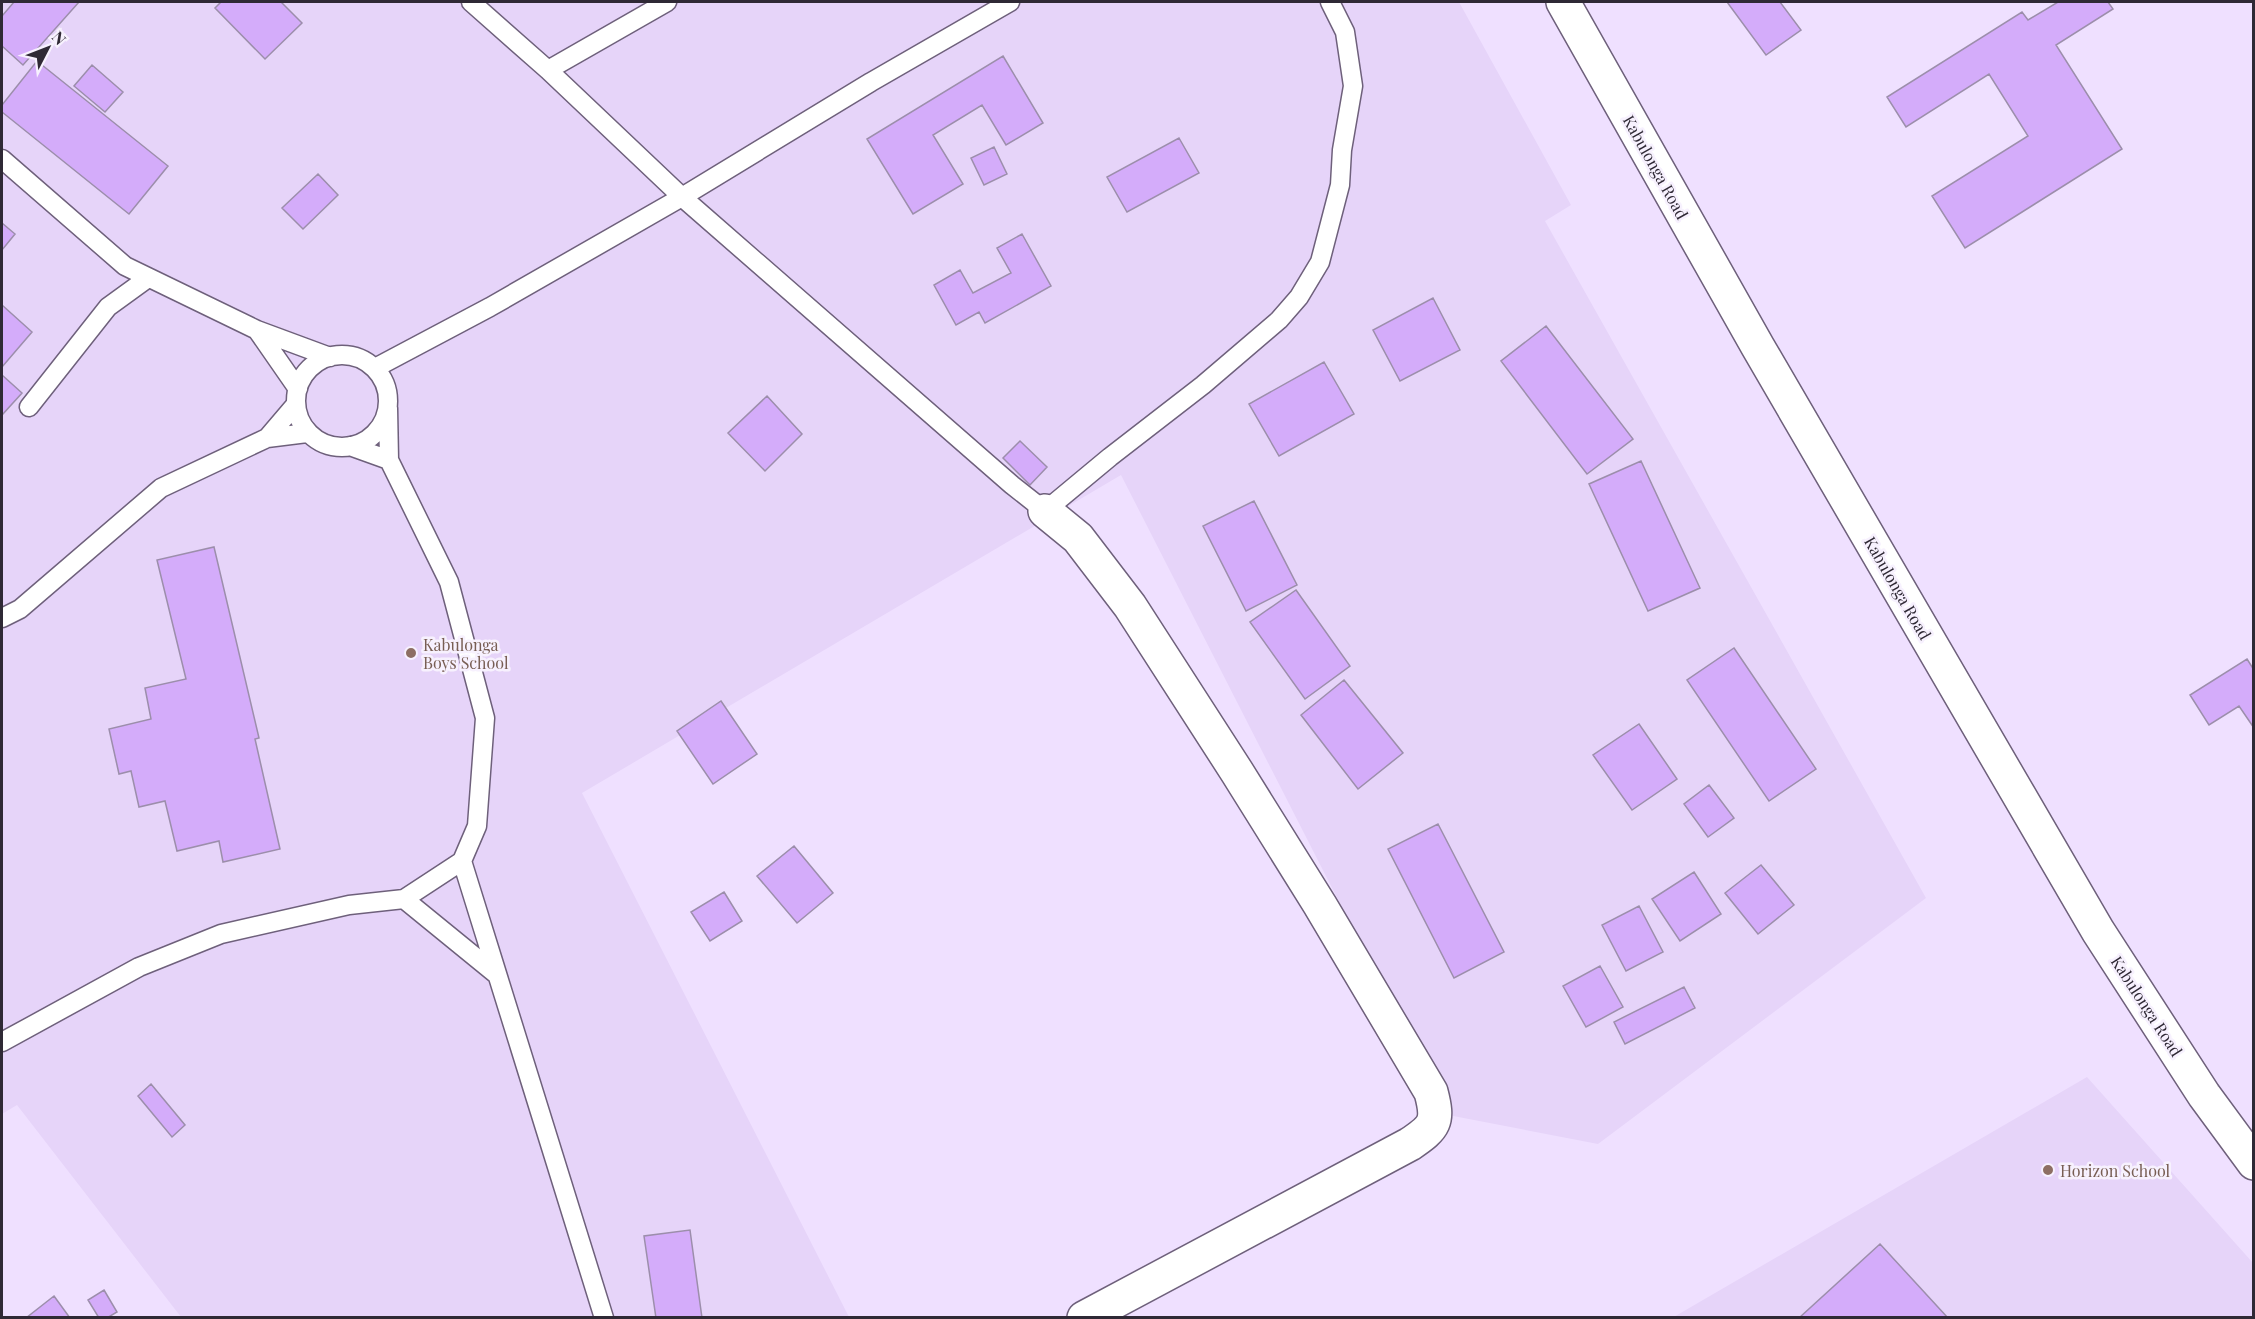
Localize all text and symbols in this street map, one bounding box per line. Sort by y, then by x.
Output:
north arrow [18,18,78,78]
text: N [48,26,71,49]
street label: Kabulonga Road [1619,111,1693,223]
street label: Kabulonga Road [1860,533,1936,643]
place label: Kabulonga Boys School [423,634,509,673]
marker: Kabulonga Boys School [404,646,418,660]
street label: Kabulonga Road [2107,952,2187,1060]
place label: Horizon School [2060,1160,2171,1181]
marker: Horizon School [2041,1163,2055,1177]

